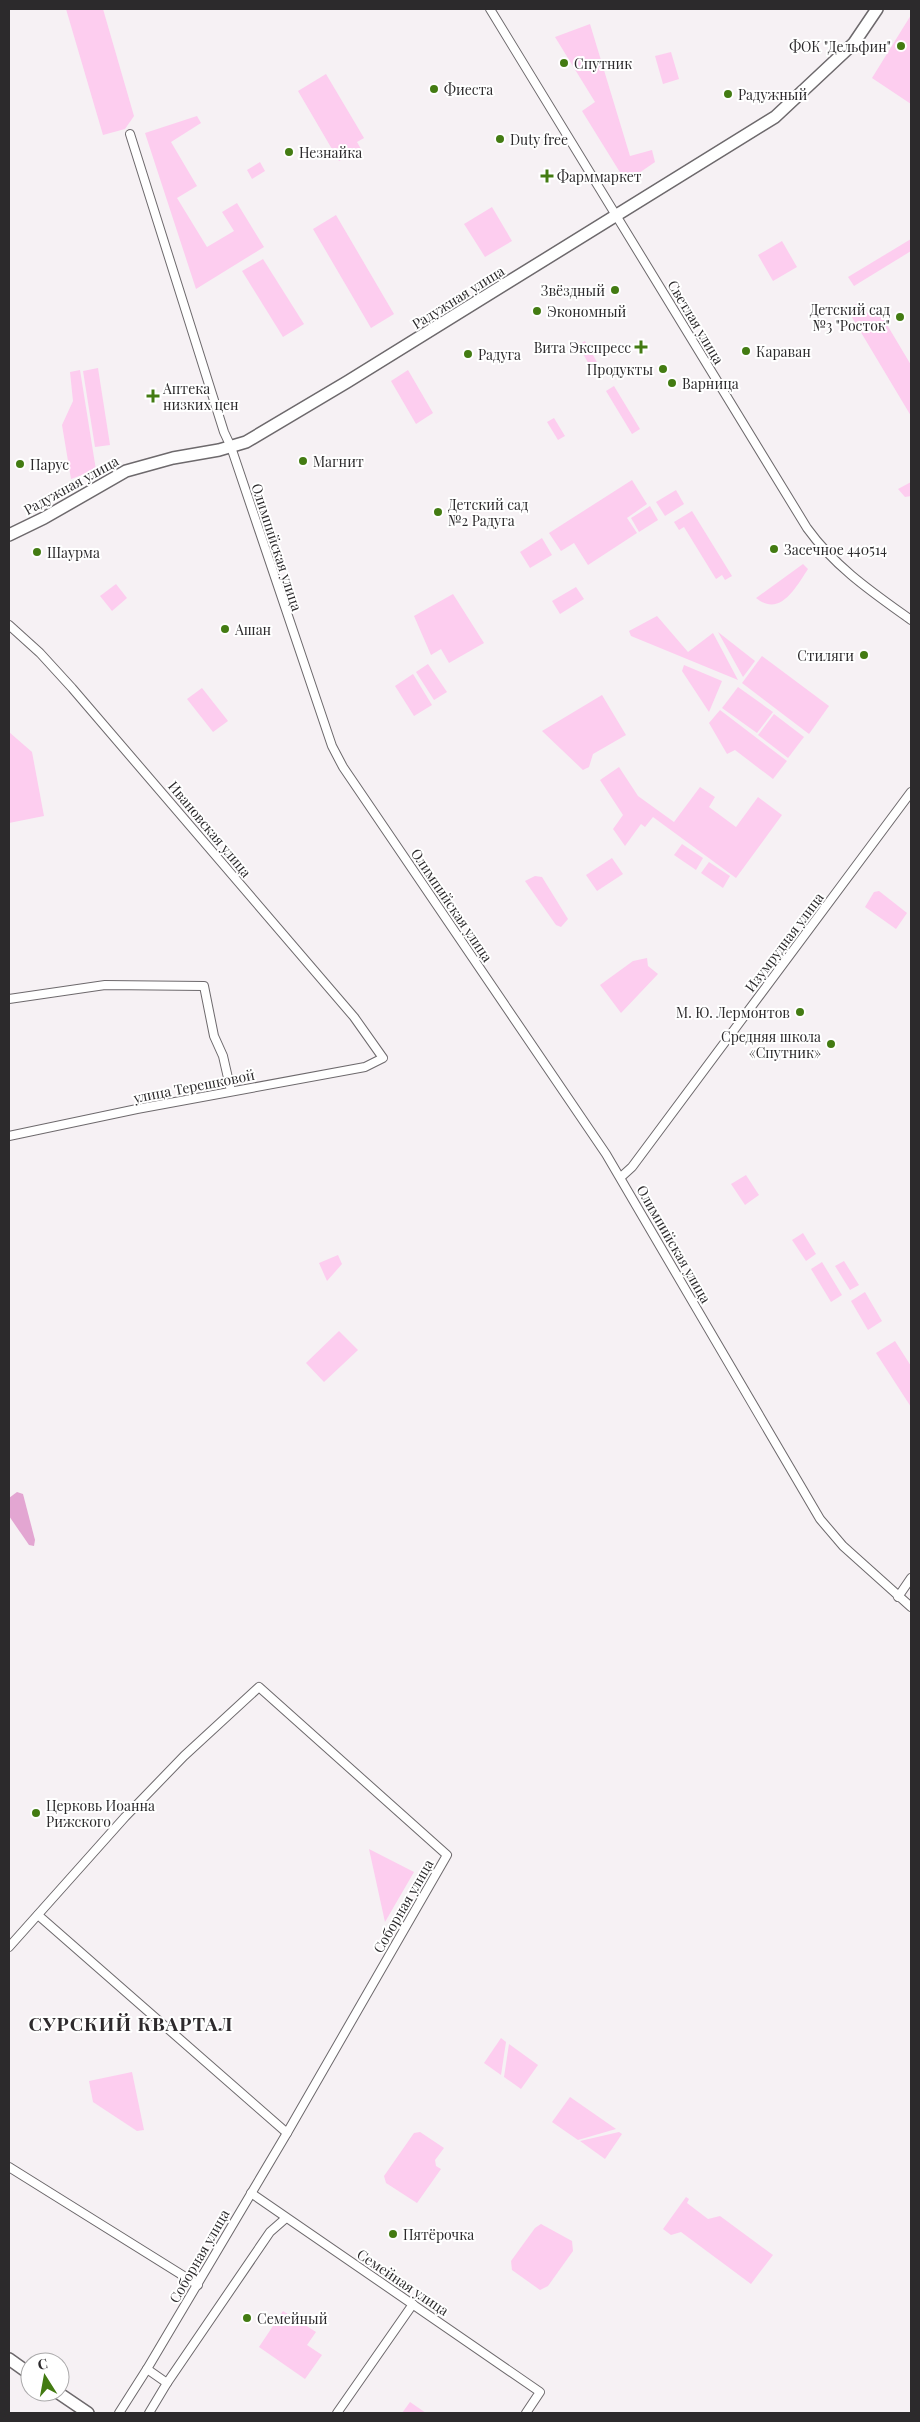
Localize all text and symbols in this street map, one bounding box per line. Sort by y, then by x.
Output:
place label: ФОК "Дельфин" [789,37,891,56]
marker: ФОК "Дельфин" [895,40,907,52]
place label: Спутник [574,54,632,73]
marker: Спутник [558,57,570,69]
place label: Фиеста [444,80,493,99]
marker: Фиеста [428,83,440,95]
place label: Радужный [738,85,807,104]
marker: Радужный [722,88,734,100]
place label: Duty free [510,130,568,149]
marker: Duty free [494,133,506,145]
place label: Незнайка [299,143,362,162]
marker: Незнайка [283,146,295,158]
place label: Фарммаркет [557,167,642,186]
marker: Фарммаркет [541,170,553,182]
street label: Радужная улица [408,261,508,333]
street label: Светлая улица [663,277,729,367]
place label: Звёздный [541,281,605,300]
marker: Звёздный [609,284,621,296]
place label: Детский сад №3 "Росток" [810,300,891,335]
place label: Экономный [547,302,626,321]
marker: Экономный [531,305,543,317]
marker: Детский сад №3 "Росток" [894,311,906,323]
place label: Вита Экспресс [534,338,631,357]
marker: Вита Экспресс [635,341,647,353]
place label: Караван [756,342,811,361]
place label: Радуга [478,345,521,364]
marker: Караван [740,345,752,357]
marker: Радуга [462,348,474,360]
place label: Продукты [587,360,653,379]
marker: Продукты [657,363,669,375]
place label: Варница [682,374,739,393]
marker: Варница [666,377,678,389]
place label: Аптека низких цен [162,379,239,414]
marker: Аптека низких цен [147,390,159,402]
street label: Радужная улица [20,451,122,519]
place label: Магнит [313,452,364,471]
place label: Парус [30,455,69,474]
marker: Магнит [297,455,309,467]
marker: Парус [14,458,26,470]
street label: Олимпийская улица [247,481,307,613]
place label: Детский сад №2 Радуга [448,495,529,530]
marker: Детский сад №2 Радуга [432,506,444,518]
place label: Засечное 440514 [784,540,887,559]
place label: Шаурма [47,543,100,562]
marker: Засечное 440514 [768,543,780,555]
marker: Шаурма [31,546,43,558]
place label: Ашан [234,620,272,639]
marker: Ашан [219,623,231,635]
place label: Стиляги [797,646,854,665]
marker: Стиляги [858,649,870,661]
street label: Ивановская улица [164,777,256,881]
street label: Олимпийская улица [407,844,497,966]
street label: Изумрудная улица [740,888,828,996]
place label: М. Ю. Лермонтов [676,1003,790,1022]
marker: М. Ю. Лермонтов [794,1006,806,1018]
place label: Средняя школа «Спутник» [721,1027,821,1062]
marker: Средняя школа «Спутник» [825,1038,837,1050]
street label: улица Терешковой [131,1065,256,1107]
street label: Олимпийская улица [632,1182,716,1306]
place label: Церковь Иоанна Рижского [46,1796,155,1831]
marker: Церковь Иоанна Рижского [30,1807,42,1819]
street label: Соборная улица [368,1856,438,1956]
district label: СУРСКИЙ КВАРТАЛ [29,2010,233,2036]
street label: Соборная улица [164,2206,234,2306]
place label: Пятёрочка [403,2225,474,2244]
marker: Пятёрочка [387,2228,399,2240]
street label: Семейная улица [353,2244,453,2320]
place label: Семейный [257,2309,328,2328]
marker: Семейный [241,2312,253,2324]
north arrow [20,2352,70,2402]
text: С [36,2353,49,2374]

